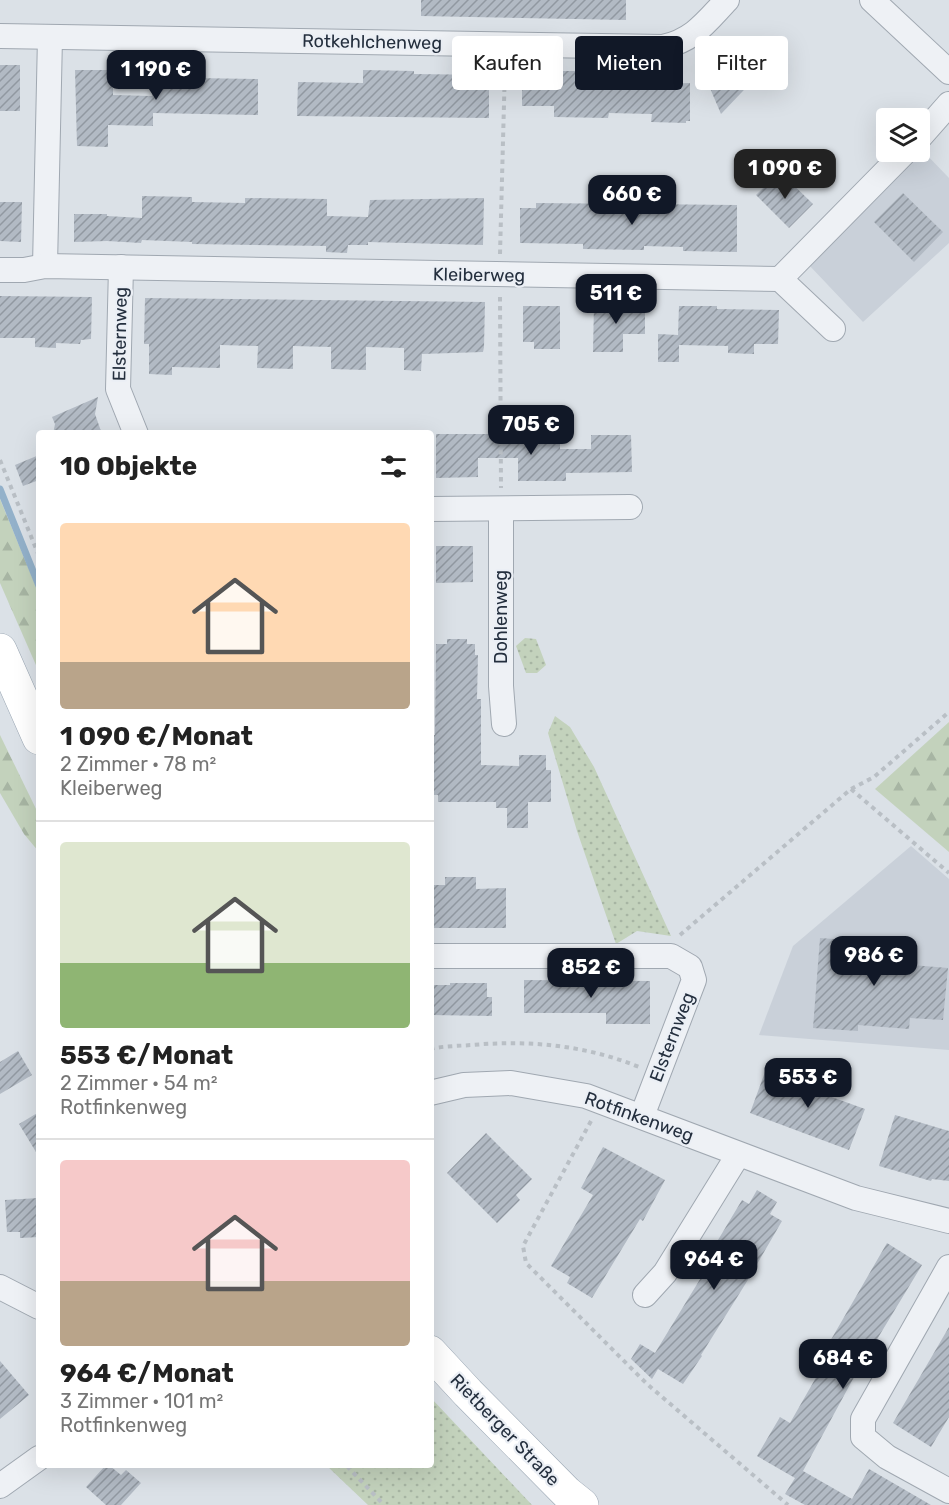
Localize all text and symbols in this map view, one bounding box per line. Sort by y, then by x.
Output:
street label: Rotkehlchenweg [302,30,442,54]
chip: Kaufen [452,36,563,90]
chip: Mieten [575,36,683,90]
chip: Filter [695,36,788,90]
pin: 1 190 € [101,50,211,101]
text: 1 190 € [121,57,191,81]
map controls [876,108,930,162]
button: layers [876,108,930,162]
pin: 1 090 € [730,149,840,200]
text: 1 090 € [748,156,822,180]
pin: 660 € [590,175,674,226]
text: 660 € [602,182,662,206]
street label: Kleiberweg [433,263,525,287]
pin: 511 € [574,274,658,325]
text: 511 € [590,281,642,305]
street label: Elsternweg [108,287,132,381]
pin: 705 € [489,405,573,456]
text: 705 € [502,412,560,436]
icon: filters [377,450,410,483]
text: 10 Objekte [60,451,197,482]
icon: home [181,562,289,670]
street label: Dohlenweg [490,570,512,664]
text: 1 090 €/Monat [60,721,253,752]
text: 2 Zimmer · 78 m² [60,752,216,776]
text: Kleiberweg [60,776,163,800]
icon: home [181,881,289,989]
pin: 986 € [832,936,916,987]
text: 986 € [844,943,904,967]
pin: 852 € [549,948,633,999]
text: 852 € [561,955,621,979]
street label: Elsternweg [645,989,699,1085]
text: 553 €/Monat [60,1040,233,1071]
pin: 553 € [766,1058,850,1109]
text: 553 € [779,1065,837,1089]
text: 2 Zimmer · 54 m² [60,1071,218,1095]
street label: Rotfinkenweg [581,1087,697,1147]
text: Rotfinkenweg [60,1095,187,1119]
icon: home [181,1199,289,1307]
pin: 964 € [672,1240,756,1291]
text: 964 € [684,1247,744,1271]
pin: 684 € [801,1339,885,1390]
text: 684 € [813,1346,873,1370]
text: 964 €/Monat [60,1358,234,1389]
street label: Rietberger Straße [446,1369,564,1491]
text: 3 Zimmer · 101 m² [60,1389,223,1413]
text: Rotfinkenweg [60,1413,187,1437]

